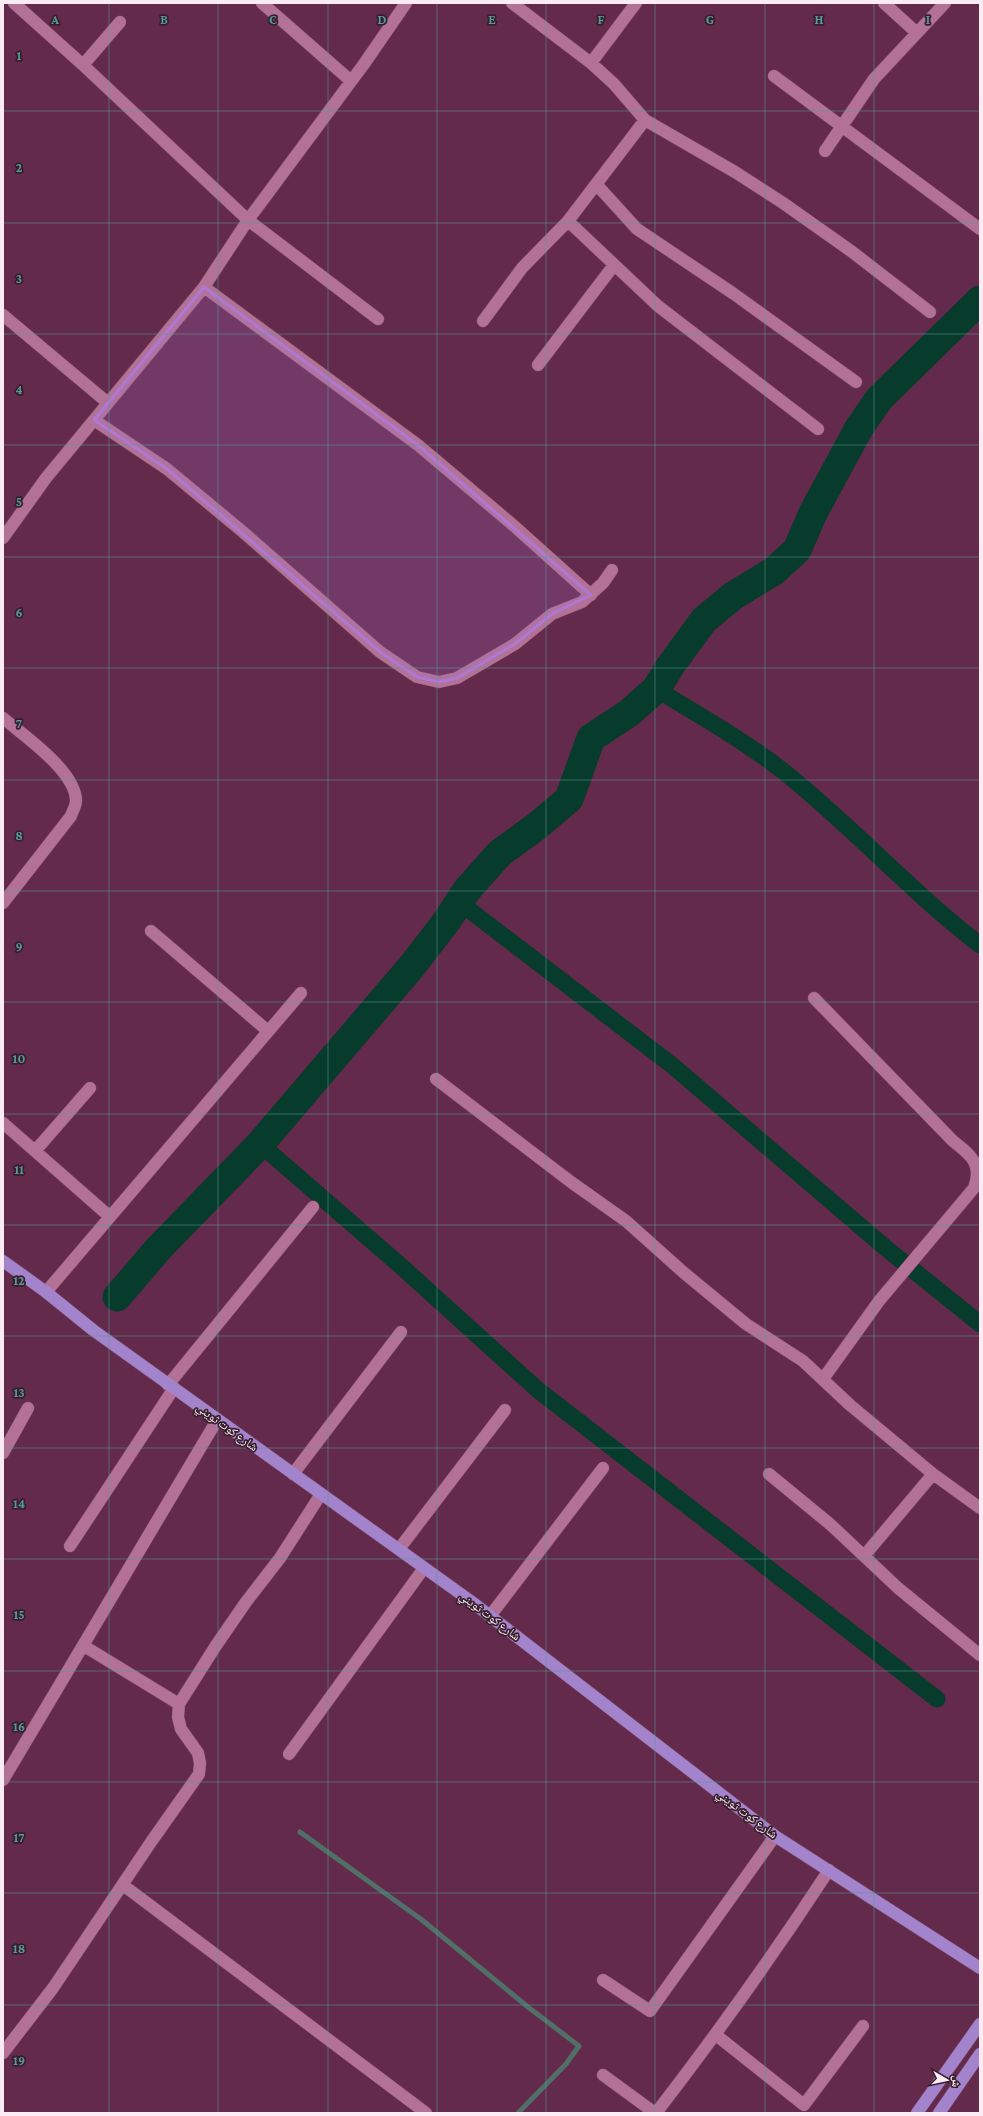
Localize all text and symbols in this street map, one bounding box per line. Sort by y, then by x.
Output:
text: A [50,12,59,27]
text: B [160,12,168,27]
text: C [269,12,277,27]
text: D [378,12,387,27]
text: E [488,12,496,27]
text: F [598,12,605,27]
text: G [706,12,714,27]
text: H [815,12,824,27]
text: I [926,12,930,27]
text: 1 [17,48,22,63]
text: 2 [16,160,23,175]
text: 3 [16,271,22,286]
text: 4 [15,382,23,397]
text: 5 [16,494,22,509]
text: 6 [15,605,23,620]
text: 7 [16,716,22,731]
text: 8 [15,828,23,843]
text: 9 [15,939,23,954]
text: 10 [13,1051,25,1066]
text: 11 [14,1162,24,1177]
text: 12 [13,1273,25,1288]
text: 13 [13,1385,25,1400]
street label: شارع كوت ثويني [192,1400,261,1457]
text: 14 [13,1496,25,1511]
street label: شارع كوت ثويني [455,1589,523,1646]
text: 15 [13,1607,25,1622]
text: 16 [13,1719,25,1734]
street label: شارع كوت ثويني [712,1787,780,1844]
text: 17 [13,1830,25,1845]
text: 18 [13,1941,25,1956]
text: 19 [13,2053,25,2068]
north arrow [927,2060,967,2100]
text: ش [948,2075,964,2089]

